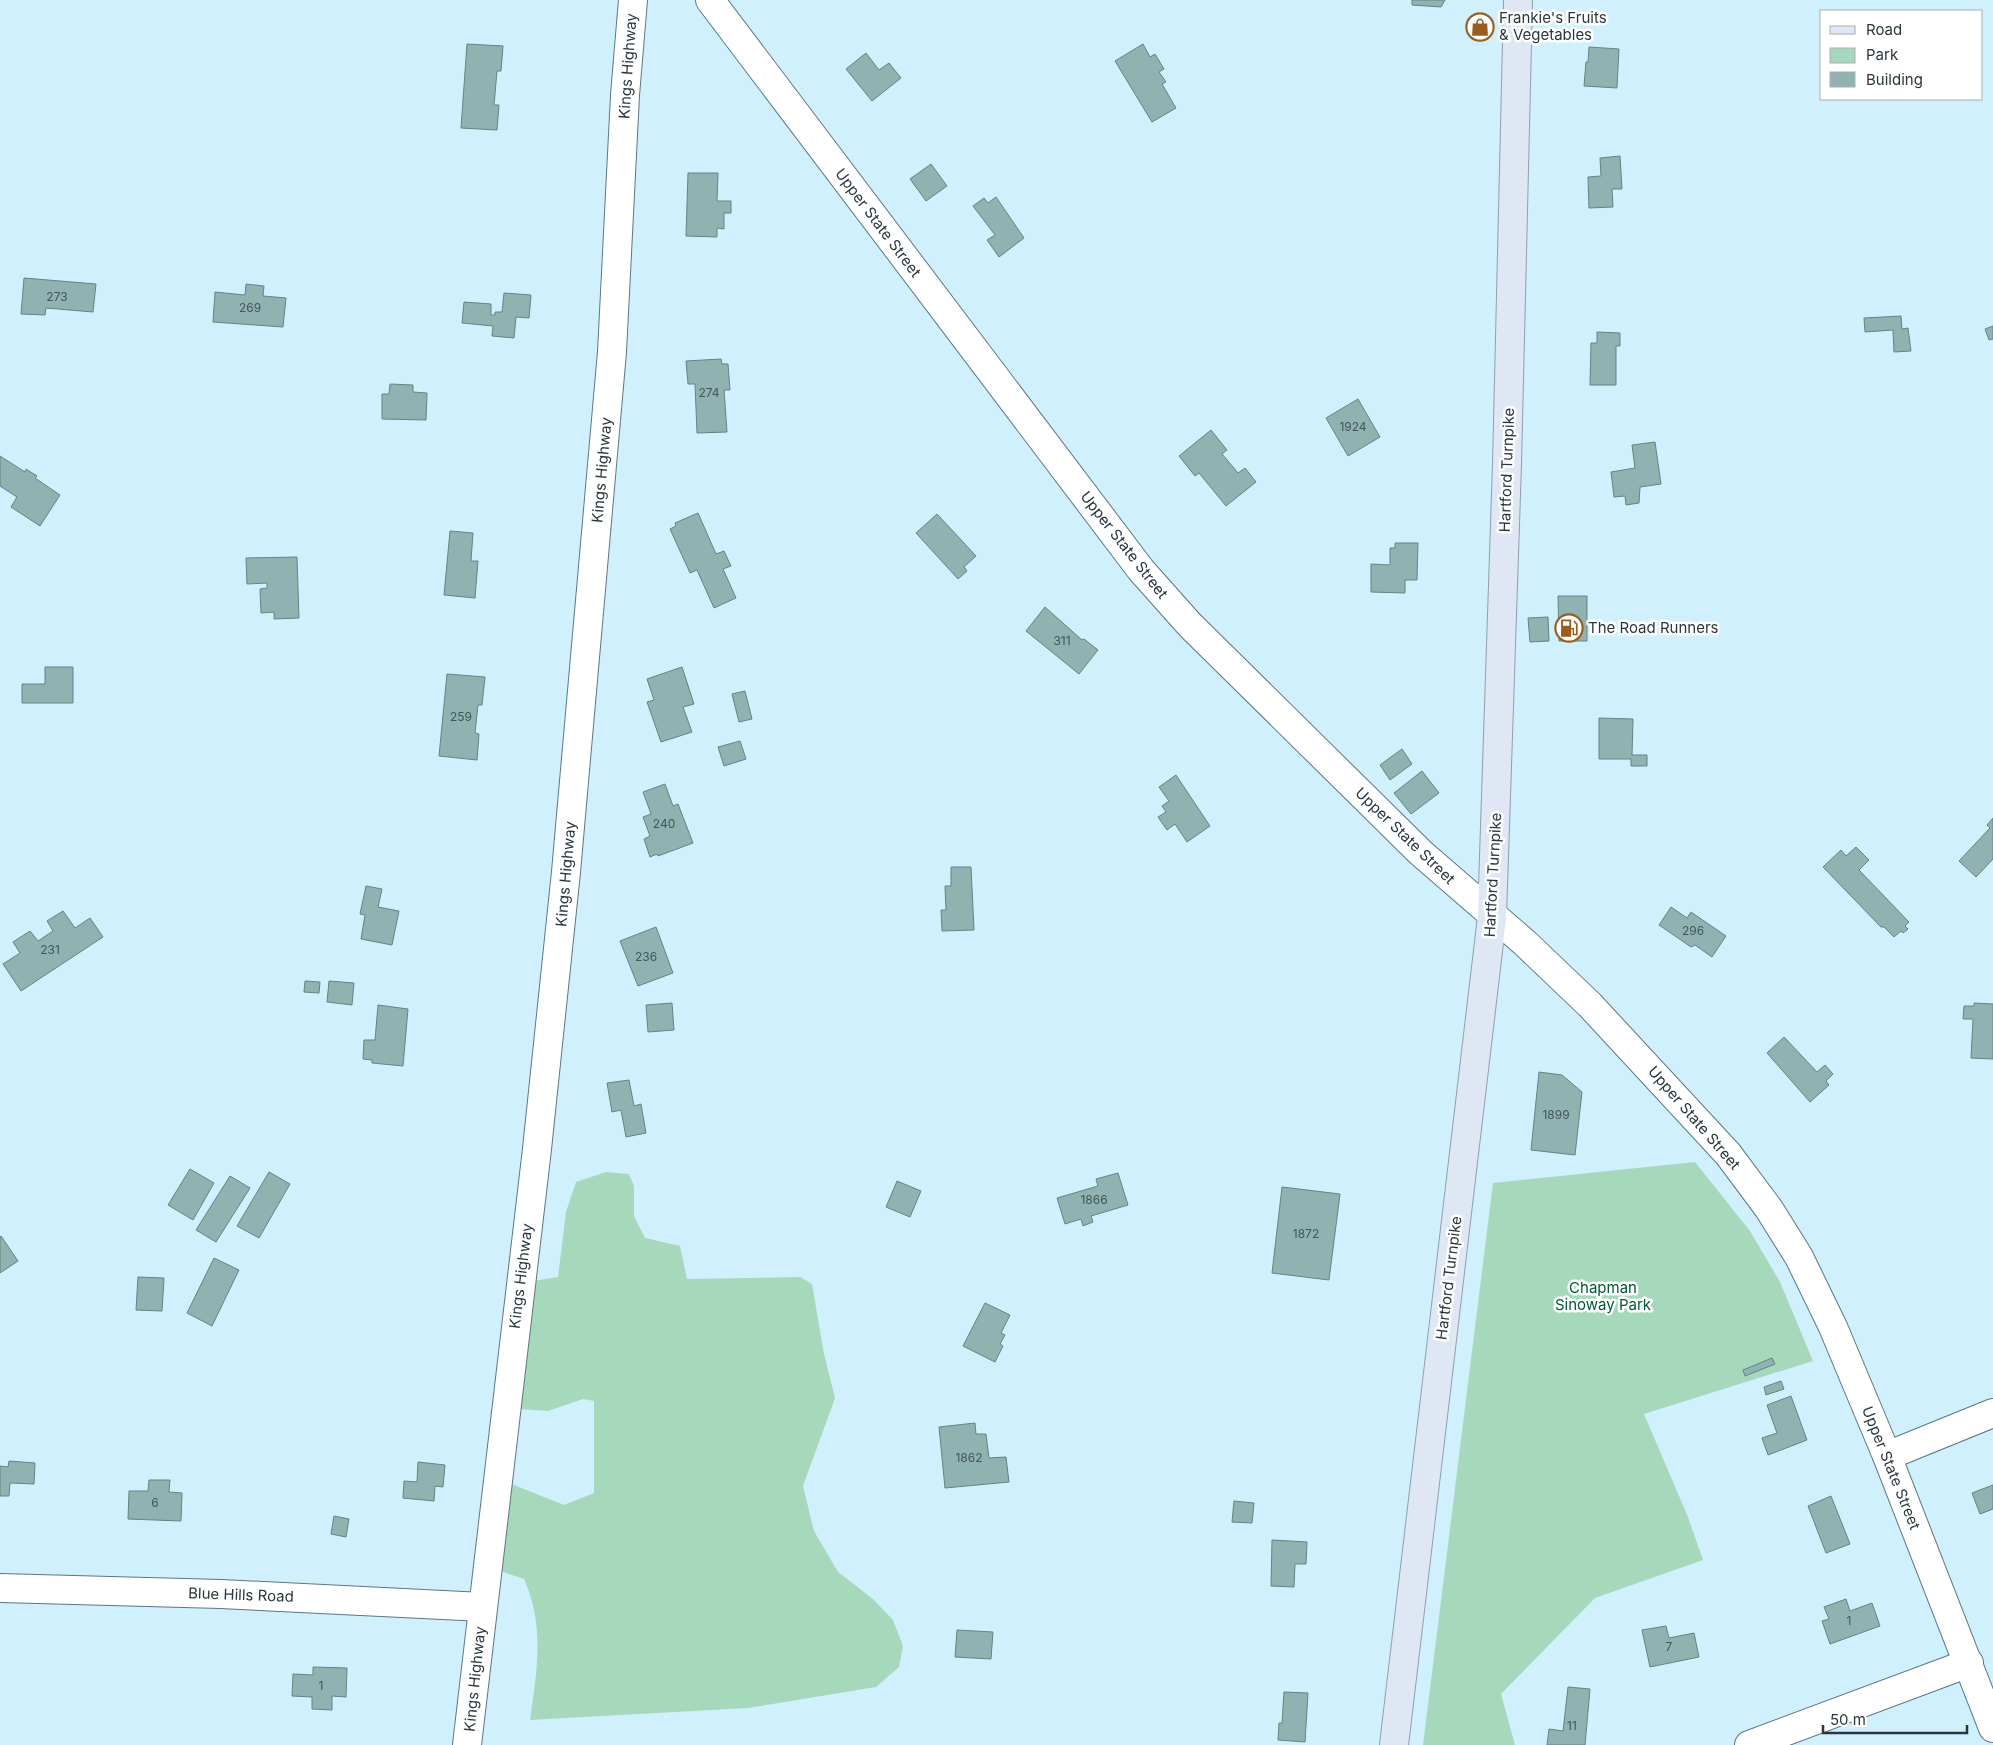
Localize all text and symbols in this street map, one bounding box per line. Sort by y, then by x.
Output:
place label: Frankie's Fruits & Vegetables [1499,8,1607,44]
legend [1820,10,1983,100]
street label: Kings Highway [614,12,641,119]
shop icon: Frankie's Fruits & Vegetables [1465,12,1495,42]
text: Road [1866,20,1902,39]
text: Park [1866,45,1899,64]
text: Building [1866,70,1923,89]
street label: Upper State Street [831,165,926,281]
house number: 273 [46,289,68,304]
house number: 269 [239,300,261,315]
house number: 274 [698,385,720,400]
street label: Hartford Turnpike [1495,407,1518,533]
street label: Kings Highway [587,416,616,524]
house number: 1924 [1339,419,1367,434]
street label: Upper State Street [1077,487,1172,602]
fuel station icon: The Road Runners [1554,613,1584,643]
place label: The Road Runners [1588,618,1719,637]
house number: 311 [1053,633,1071,648]
house number: 259 [450,709,472,724]
street label: Upper State Street [1352,783,1459,888]
street label: Hartford Turnpike [1480,812,1505,938]
house number: 240 [653,816,675,831]
street label: Kings Highway [551,820,580,928]
house number: 296 [1682,923,1704,938]
house number: 231 [40,942,60,957]
house number: 236 [635,949,657,964]
street label: Upper State Street [1644,1062,1745,1173]
house number: 1899 [1542,1107,1570,1122]
house number: 1866 [1080,1192,1108,1207]
street label: Hartford Turnpike [1431,1215,1466,1341]
street label: Kings Highway [505,1222,536,1330]
house number: 1872 [1293,1226,1319,1241]
park label: Chapman Sinoway Park [1555,1278,1652,1314]
street label: Upper State Street [1858,1403,1925,1532]
house number: 1862 [955,1450,983,1465]
house number: 6 [151,1495,159,1510]
street label: Blue Hills Road [188,1583,294,1606]
house number: 1 [1847,1613,1851,1628]
street label: Kings Highway [460,1625,490,1733]
house number: 7 [1666,1639,1673,1654]
house number: 1 [319,1678,323,1693]
scale bar [1823,1702,1967,1734]
text: 50 m [1830,1710,1866,1729]
house number: 11 [1567,1718,1577,1733]

